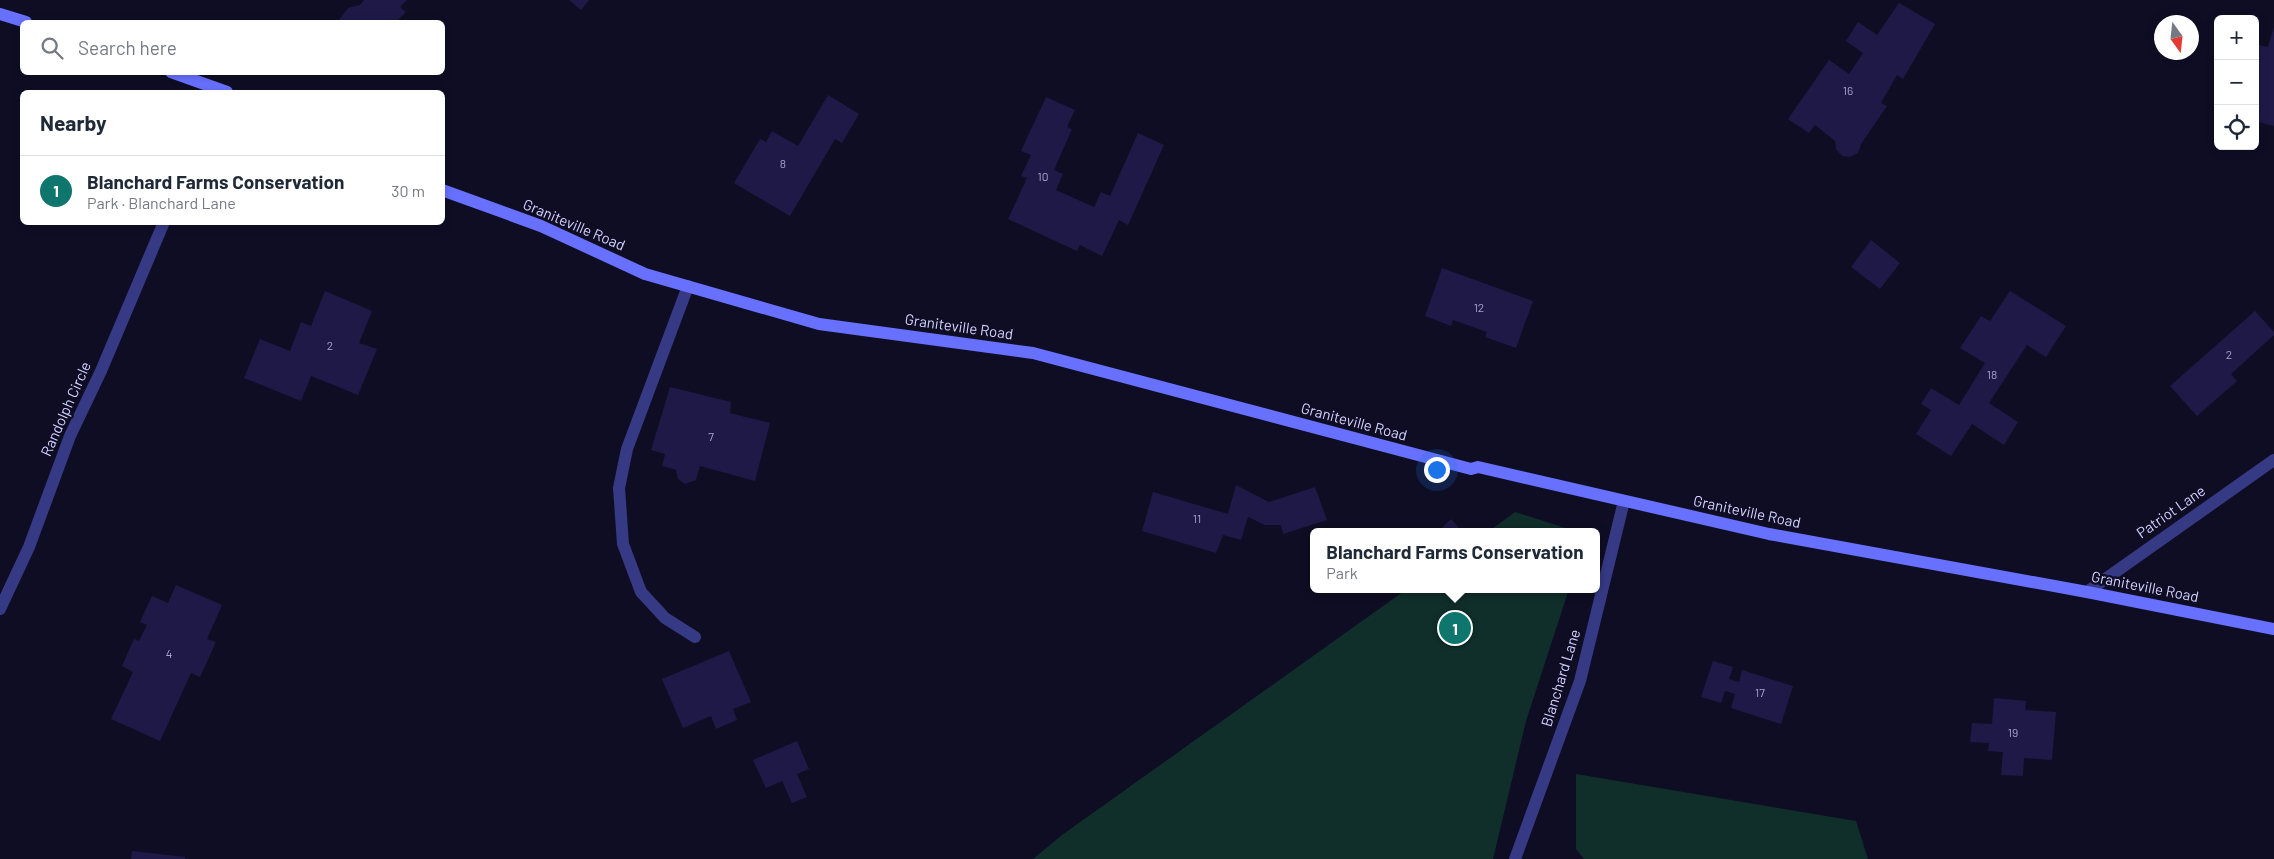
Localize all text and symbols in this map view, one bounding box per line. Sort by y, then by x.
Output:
north arrow [2154,15,2199,60]
map controls [2214,15,2259,150]
button: + [2214,15,2259,60]
search box [20,20,445,75]
icon: search [38,34,66,62]
text: Search here [78,36,177,59]
button: − [2214,60,2259,105]
house number: 16 [1843,83,1853,97]
button: locate [2214,105,2259,150]
text: Nearby [40,110,106,135]
house number: 8 [780,156,786,170]
house number: 10 [1038,169,1048,183]
text: Blanchard Farms Conservation [87,170,344,193]
text: 1 [53,181,59,200]
text: 30 m [391,181,425,200]
text: Park · Blanchard Lane [87,193,236,212]
street label: Graniteville Road [521,194,628,254]
house number: 12 [1474,300,1484,314]
street label: Graniteville Road [904,309,1014,343]
house number: 2 [327,338,333,352]
house number: 2 [2226,347,2232,361]
street label: Randolph Circle [36,359,94,459]
house number: 18 [1987,367,1997,381]
street label: Graniteville Road [1299,398,1409,444]
house number: 7 [708,429,714,443]
your location [1424,457,1450,483]
street label: Patriot Lane [2133,481,2208,541]
street label: Graniteville Road [1692,491,1803,531]
house number: 11 [1193,511,1201,525]
popup [1310,528,1600,593]
text: Blanchard Farms Conservation [1326,540,1584,563]
text: Park [1326,563,1358,582]
street label: Graniteville Road [2090,567,2201,605]
pin: 1 [1439,609,1471,647]
street label: Blanchard Lane [1537,627,1583,729]
house number: 4 [166,646,172,660]
house number: 17 [1755,685,1765,699]
house number: 19 [2008,725,2018,739]

